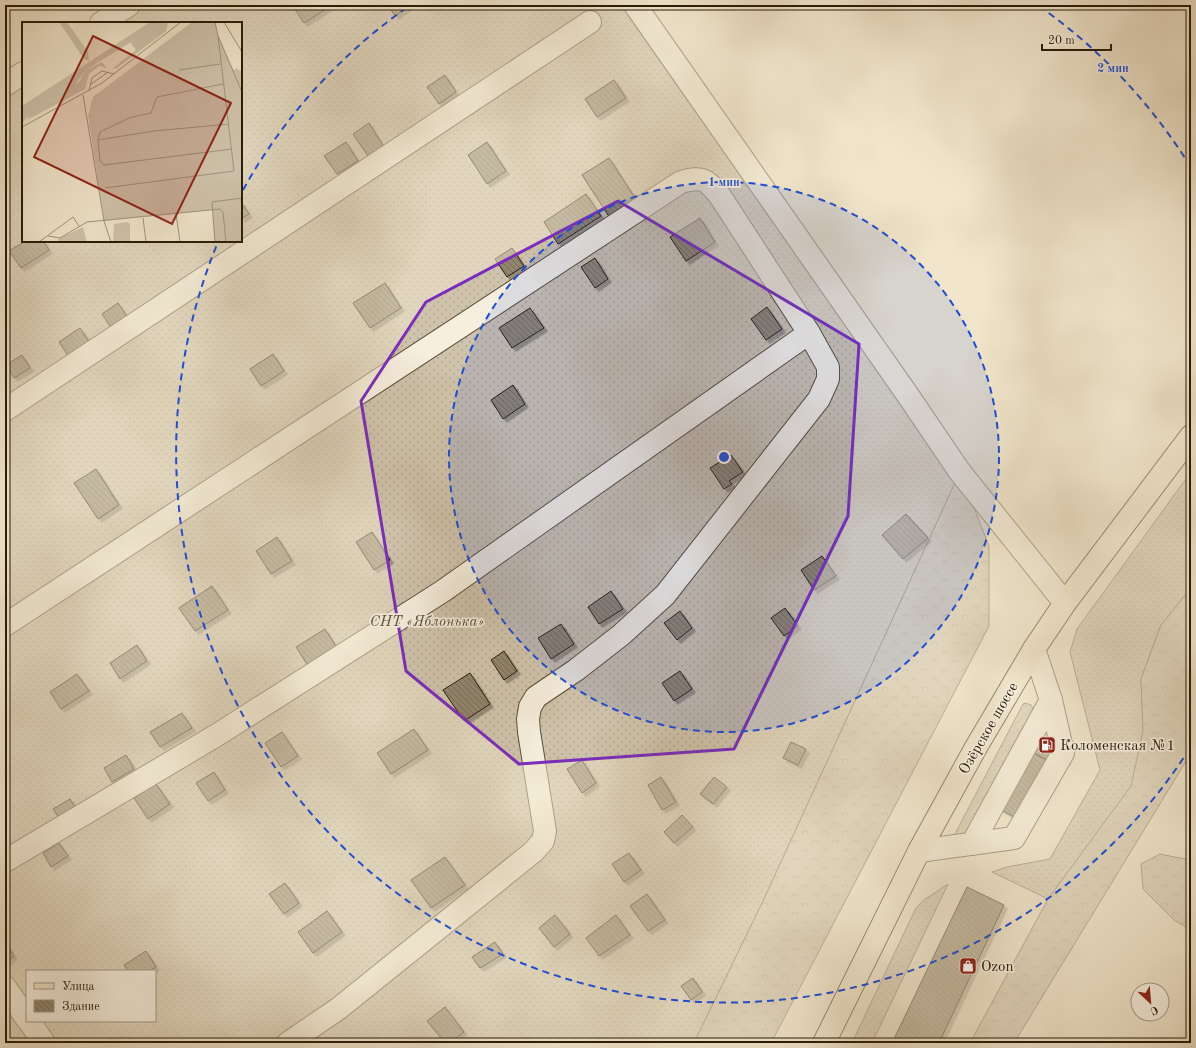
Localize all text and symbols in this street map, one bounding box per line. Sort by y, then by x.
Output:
inset map [22,22,242,242]
scale bar [1042,26,1111,52]
text: 20 m [1048,35,1075,47]
text: 2 мин [1097,63,1129,75]
text: 1 мин [708,177,740,189]
centre of rings [717,450,731,464]
park label: СНТ «Яблонька» [370,614,484,630]
street label: Озёрское шоссе [957,680,1022,777]
fuel station icon: Коломенская №1 [1037,735,1057,755]
place label: Коломенская №1 [1060,739,1175,754]
shop icon: Ozon [958,956,978,976]
place label: Ozon [981,960,1014,975]
legend [26,970,156,1022]
text: Улица [62,981,95,993]
north arrow [1130,982,1170,1022]
text: Здание [62,1001,100,1013]
text: С [1148,1003,1159,1016]

